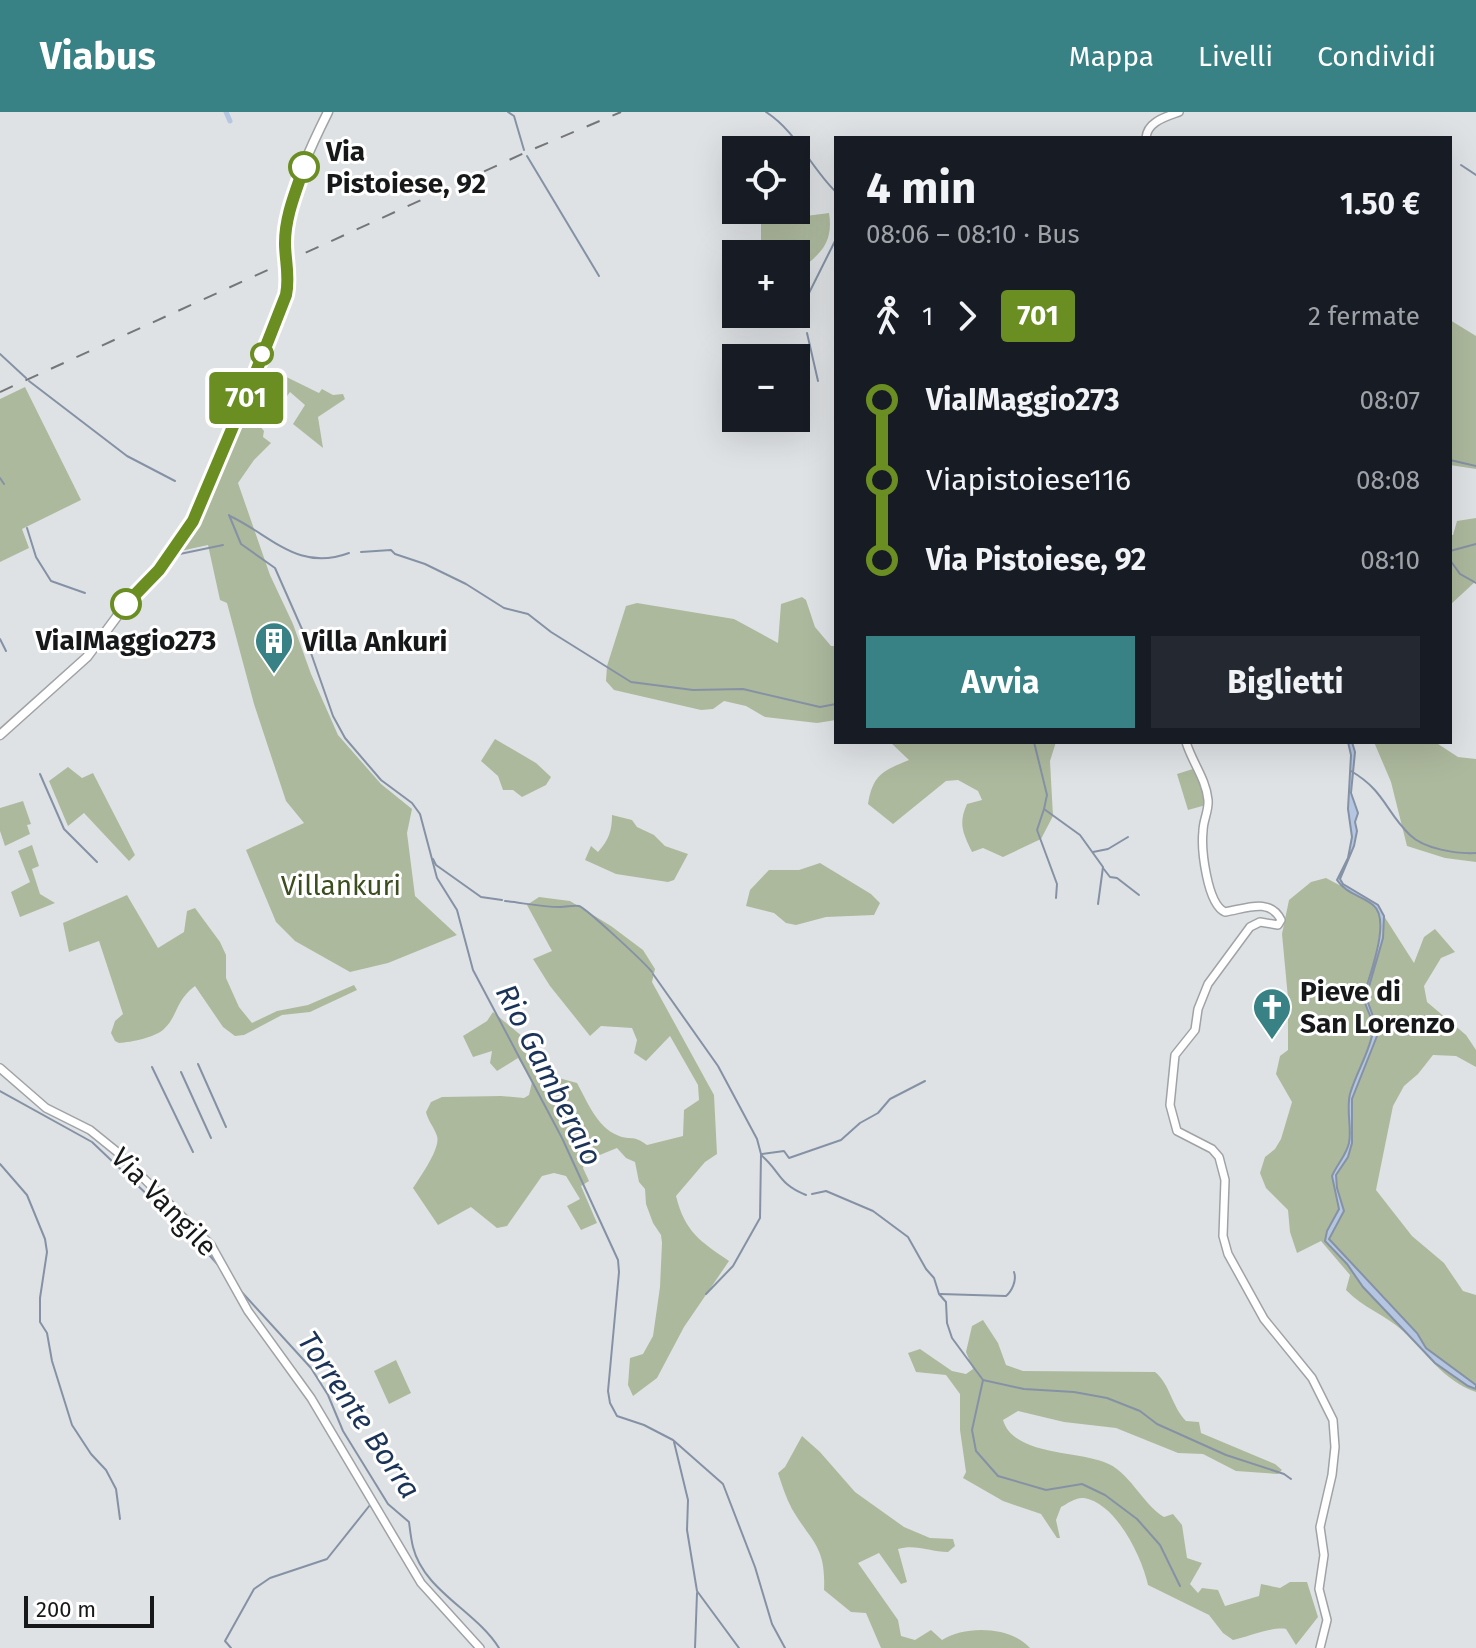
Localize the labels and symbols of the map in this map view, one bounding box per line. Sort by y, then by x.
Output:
place label: Via Pistoiese, 92 [325,135,486,200]
marker: Via Pistoiese, 92 [289,152,319,182]
unlabelled marker [251,343,273,365]
line badge: 701 [200,372,292,424]
marker: ViaIMaggio273 [111,589,141,619]
building icon: Villa Ankuri [253,620,295,675]
place label: ViaIMaggio273 [35,624,216,657]
place label: Villa Ankuri [301,625,447,658]
park label: Villankuri [281,869,401,902]
place label: Pieve di San Lorenzo [1300,975,1455,1040]
water label: Rio Gamberaio [488,978,610,1172]
church icon: Pieve di San Lorenzo [1251,986,1293,1041]
street label: Via Vangile [104,1141,224,1263]
water label: Torrente Borra [290,1325,428,1505]
scale bar [24,1592,154,1628]

